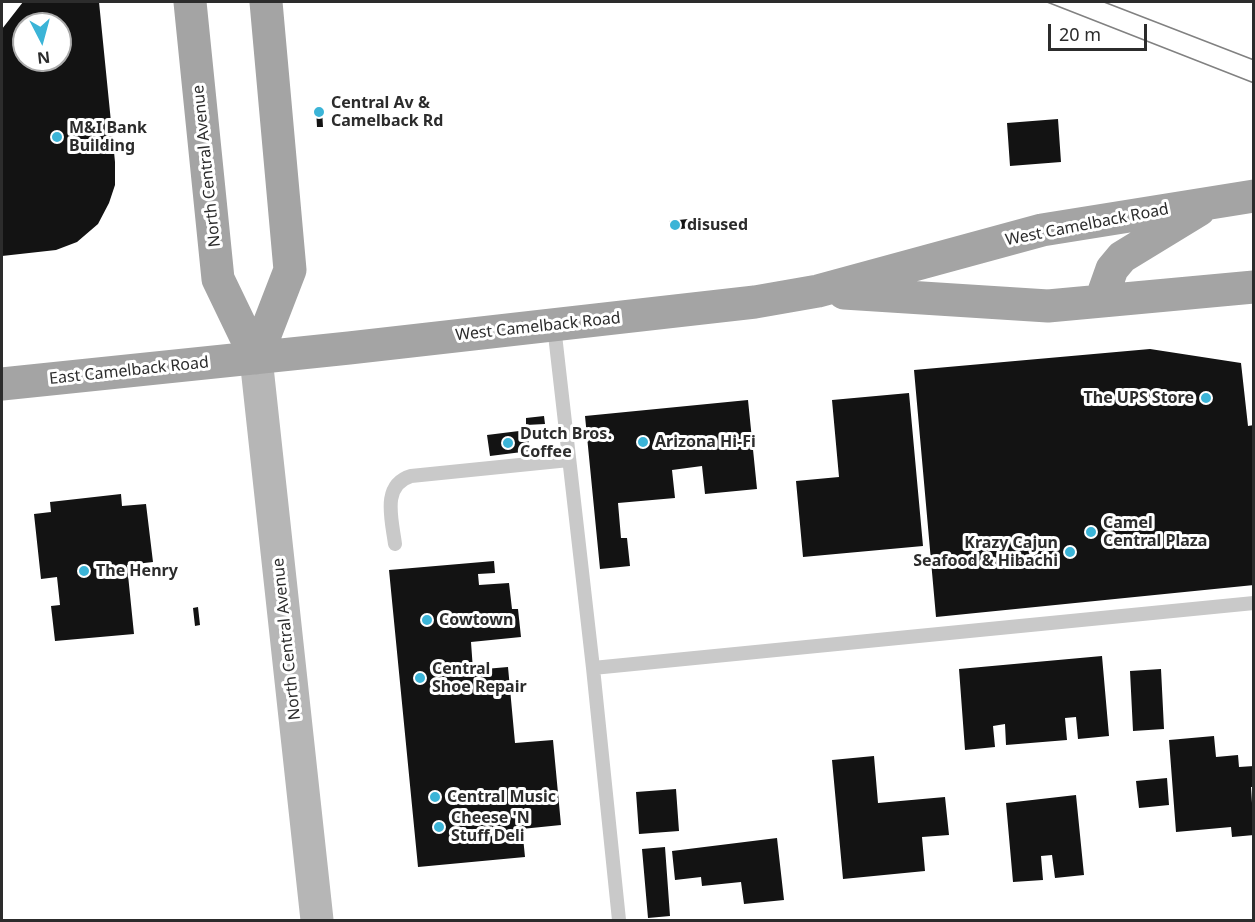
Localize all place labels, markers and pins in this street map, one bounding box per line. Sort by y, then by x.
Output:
place label: Central Av & Camelback Rd [331,93,443,131]
marker: Central Av & Camelback Rd [312,105,326,119]
place label: M&I Bank Building [69,118,147,156]
marker: M&I Bank Building [50,130,64,144]
place label: disused [687,215,748,235]
marker: disused [668,218,682,232]
place label: The UPS Store [1084,388,1194,408]
marker: The UPS Store [1199,391,1213,405]
place label: Dutch Bros. Coffee [520,424,612,462]
place label: Arizona Hi-Fi [655,432,756,452]
marker: Arizona Hi-Fi [636,435,650,449]
marker: Dutch Bros. Coffee [501,436,515,450]
place label: Camel Central Plaza [1103,513,1207,551]
marker: Camel Central Plaza [1084,525,1098,539]
place label: Krazy Cajun Seafood & Hibachi [913,533,1058,571]
marker: Krazy Cajun Seafood & Hibachi [1063,545,1077,559]
place label: The Henry [96,561,178,581]
marker: The Henry [77,564,91,578]
place label: Cowtown [439,610,513,630]
marker: Cowtown [420,613,434,627]
place label: Central Shoe Repair [432,659,527,697]
marker: Central Shoe Repair [413,671,427,685]
place label: Central Music [447,787,556,807]
marker: Central Music [428,790,442,804]
place label: Cheese 'N Stuff Deli [451,808,530,846]
marker: Cheese 'N Stuff Deli [432,820,446,834]

